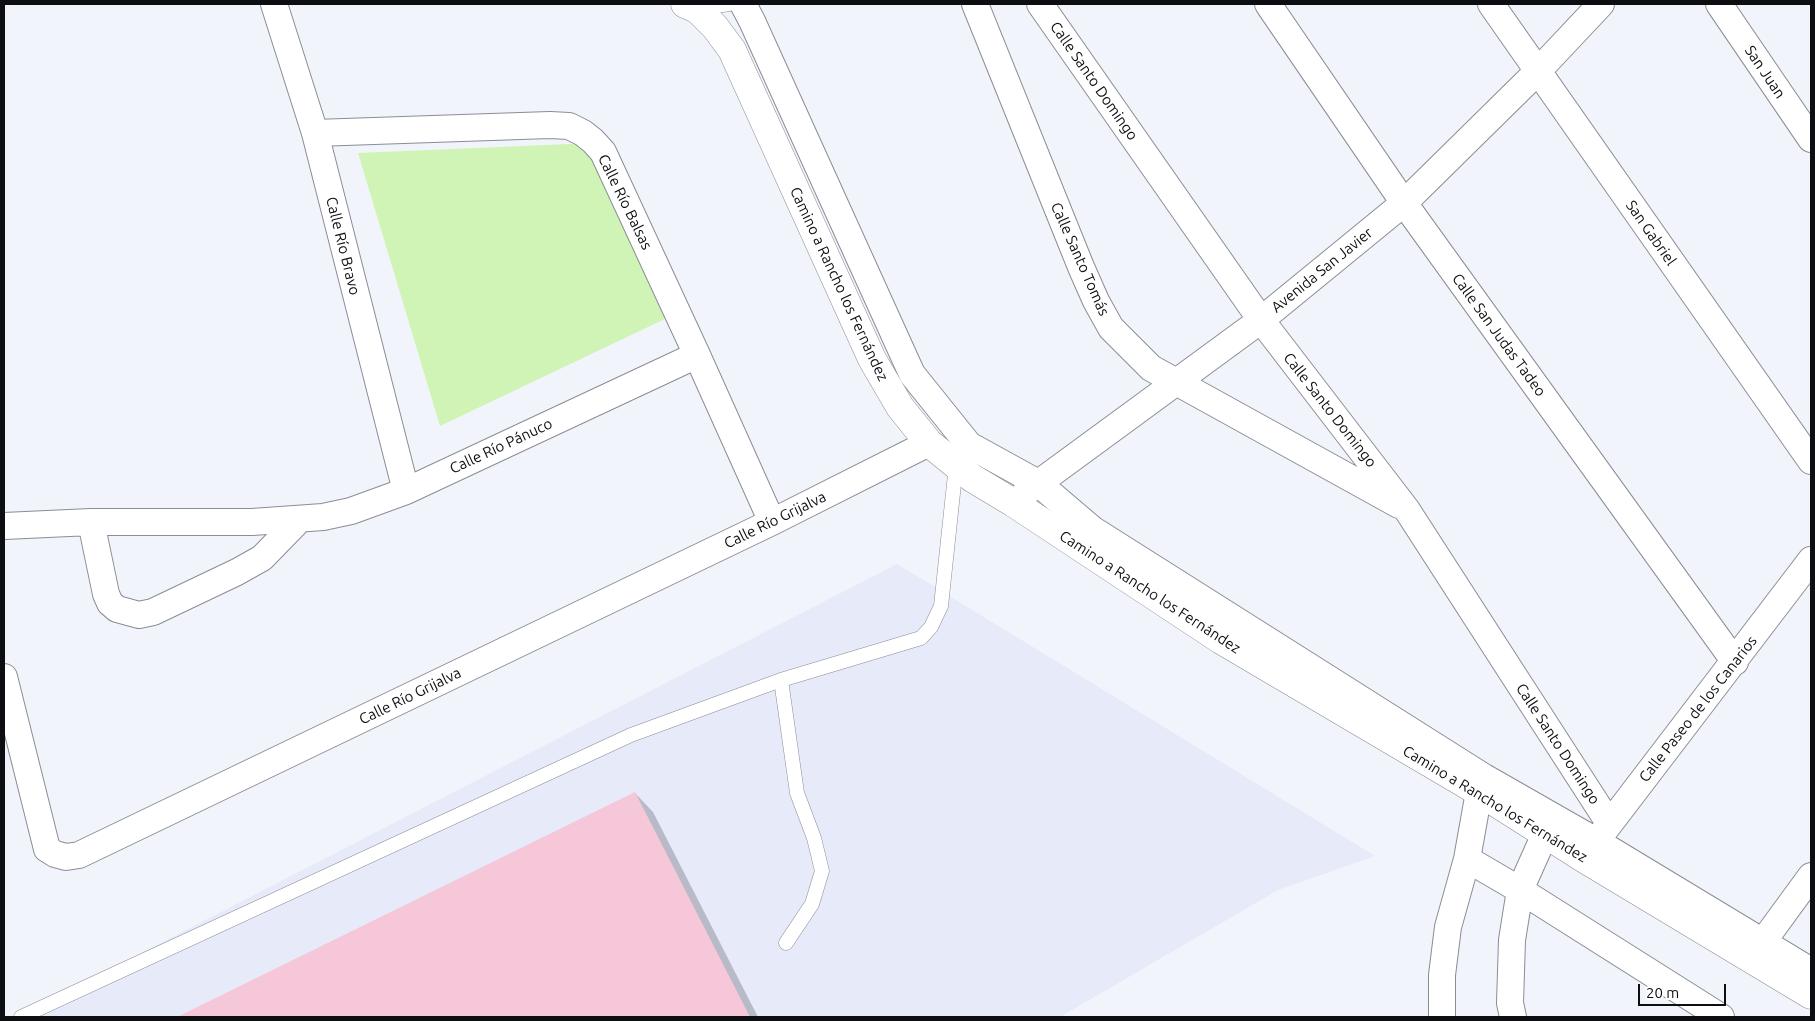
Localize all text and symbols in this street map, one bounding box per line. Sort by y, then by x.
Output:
street label: Calle Santo Domingo [1046,18,1142,144]
street label: San Juan [1741,42,1789,102]
street label: Calle Río Balsas [594,151,656,253]
street label: Camino a Rancho los Fernández [786,184,892,384]
street label: Calle Río Bravo [322,195,364,297]
street label: San Gabriel [1622,197,1680,269]
street label: Calle Santo Tomás [1047,199,1113,319]
street label: Avenida San Javier [1268,224,1376,316]
street label: Calle San Judas Tadeo [1448,270,1550,400]
street label: Calle Santo Domingo [1280,349,1380,471]
street label: Calle Río Pánuco [447,414,555,478]
street label: Calle Río Grijalva [721,488,829,552]
street label: Camino a Rancho los Fernández [1056,527,1244,657]
street label: Calle Paseo de los Canarios [1635,632,1761,786]
street label: Calle Río Grijalva [356,664,464,728]
street label: Calle Santo Domingo [1512,680,1604,808]
street label: Camino a Rancho los Fernández [1399,742,1591,866]
scale bar [1640,974,1728,1006]
text: 20 m [1646,984,1679,1001]

